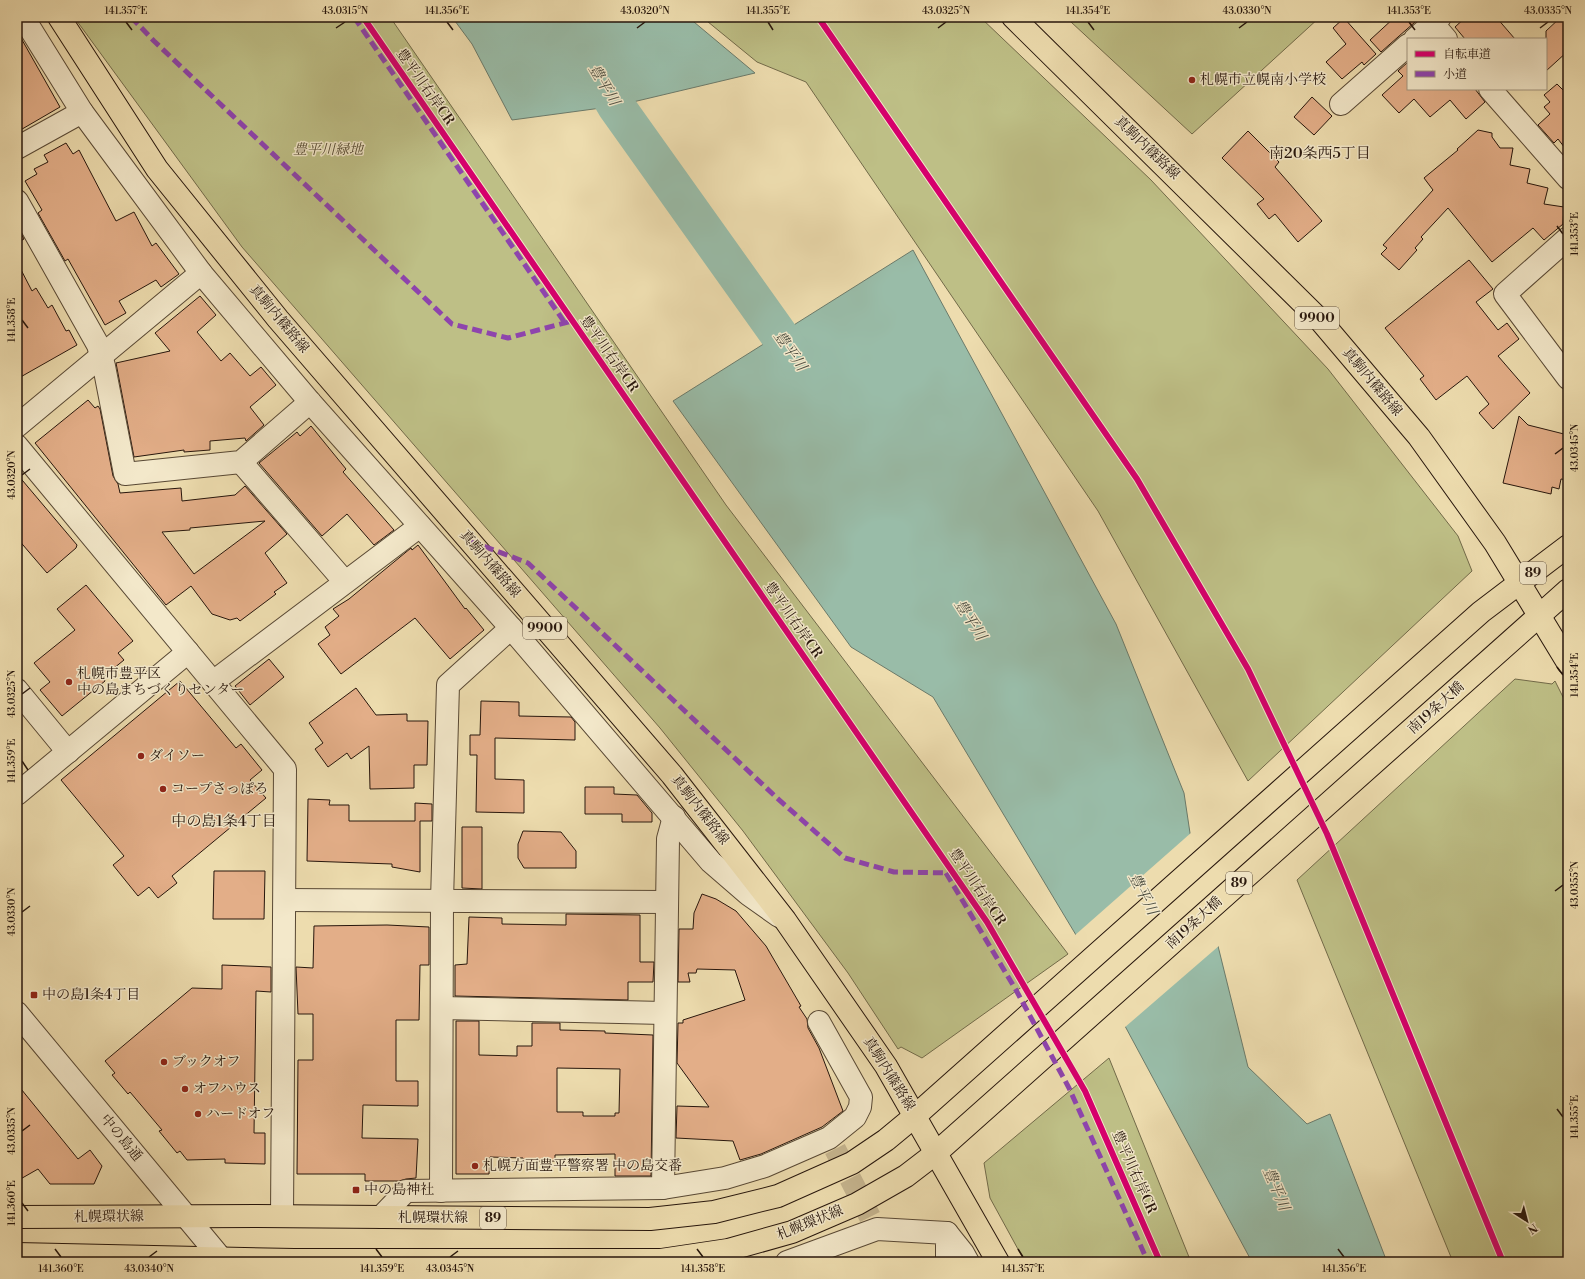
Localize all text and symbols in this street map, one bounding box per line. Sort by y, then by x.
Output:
text: 141.357°E [105,5,148,17]
text: 43.0315°N [322,5,369,17]
text: 141.356°E [425,5,469,17]
text: 43.0320°N [620,5,670,17]
text: 141.355°E [746,5,790,17]
text: 43.0325°N [922,5,971,17]
text: 141.354°E [1066,5,1110,17]
text: 43.0330°N [1222,5,1272,17]
text: 141.353°E [1387,5,1431,17]
text: 43.0335°N [1524,5,1573,17]
legend [1407,38,1547,90]
street label: 豊平川右岸CR [392,45,458,129]
text: 自転車道 [1443,47,1491,62]
water label: 豊平川 [584,61,625,111]
text: 小道 [1443,67,1467,82]
place label: 札幌市立幌南小学校 [1200,71,1326,89]
marker: 札幌市立幌南小学校 [1187,75,1197,85]
street label: 真駒内篠路線 [1111,112,1183,184]
park label: 豊平川緑地 [293,141,365,159]
district label: 南20条西5丁目 [1269,144,1371,163]
text: 141.353°E [1569,212,1581,256]
street label: 真駒内篠路線 [245,281,313,357]
text: 141.358°E [6,298,18,342]
road number: 9900 [1295,307,1339,329]
street label: 豊平川右岸CR [576,312,642,396]
water label: 豊平川 [769,327,812,377]
street label: 真駒内篠路線 [1338,344,1406,420]
text: 43.0345°N [1569,423,1581,472]
text: 43.0320°N [6,450,18,500]
street label: 真駒内篠路線 [456,526,524,602]
road number: 89 [1520,562,1546,584]
street label: 豊平川右岸CR [760,578,826,662]
water label: 豊平川 [950,596,991,646]
road number: 9900 [523,617,567,639]
text: 141.354°E [1569,653,1581,697]
place label: 札幌市豊平区 中の島まちづくりセンター [77,665,244,699]
text: 43.0325°N [6,669,18,718]
marker: 札幌市豊平区 中の島まちづくりセンター [64,677,74,687]
street label: 南19条大橋 [1404,678,1468,738]
text: 141.359°E [6,739,18,783]
place label: ダイソー [149,747,205,765]
marker: ダイソー [136,751,146,761]
street label: 真駒内篠路線 [667,771,733,849]
place label: コープさっぽろ [171,780,268,798]
marker: コープさっぽろ [158,784,168,794]
district label: 中の島1条4丁目 [171,812,277,831]
street label: 豊平川右岸CR [945,845,1010,929]
text: 43.0355°N [1569,860,1581,909]
water label: 豊平川 [1124,870,1163,920]
road number: 89 [1226,872,1252,894]
text: 43.0330°N [6,887,18,937]
street label: 南19条大橋 [1162,893,1226,953]
place label: 中の島1条4丁目 [42,986,140,1004]
marker: 中の島1条4丁目 [29,990,39,1000]
street label: 真駒内篠路線 [859,1034,919,1114]
place label: ブックオフ [172,1053,241,1071]
marker: ブックオフ [159,1057,169,1067]
place label: オフハウス [193,1080,261,1098]
marker: オフハウス [180,1084,190,1094]
text: 141.355°E [1569,1095,1581,1139]
place label: ハードオフ [206,1105,275,1123]
text: 43.0335°N [6,1106,18,1155]
marker: ハードオフ [193,1109,203,1119]
street label: 中の島通 [96,1111,146,1165]
street label: 豊平川右岸CR [1108,1128,1161,1217]
place label: 札幌方面豊平警察署 中の島交番 [483,1157,682,1175]
marker: 札幌方面豊平警察署 中の島交番 [470,1161,480,1171]
water label: 豊平川 [1258,1165,1294,1215]
text: 141.360°E [6,1180,18,1226]
place label: 中の島神社 [364,1181,434,1199]
marker: 中の島神社 [351,1185,361,1195]
north arrow [1507,1201,1547,1241]
street label: 札幌環状線 [774,1202,846,1244]
street label: 札幌環状線 [74,1207,144,1227]
road number: 89 [480,1207,506,1229]
street label: 札幌環状線 [398,1209,468,1227]
text: N [1524,1220,1540,1237]
text: 141.360°E [38,1263,84,1275]
text: 43.0340°N [124,1263,174,1275]
text: 141.359°E [360,1263,404,1275]
text: 43.0345°N [426,1263,475,1275]
text: 141.358°E [681,1263,725,1275]
text: 141.357°E [1002,1263,1045,1275]
text: 141.356°E [1322,1263,1366,1275]

